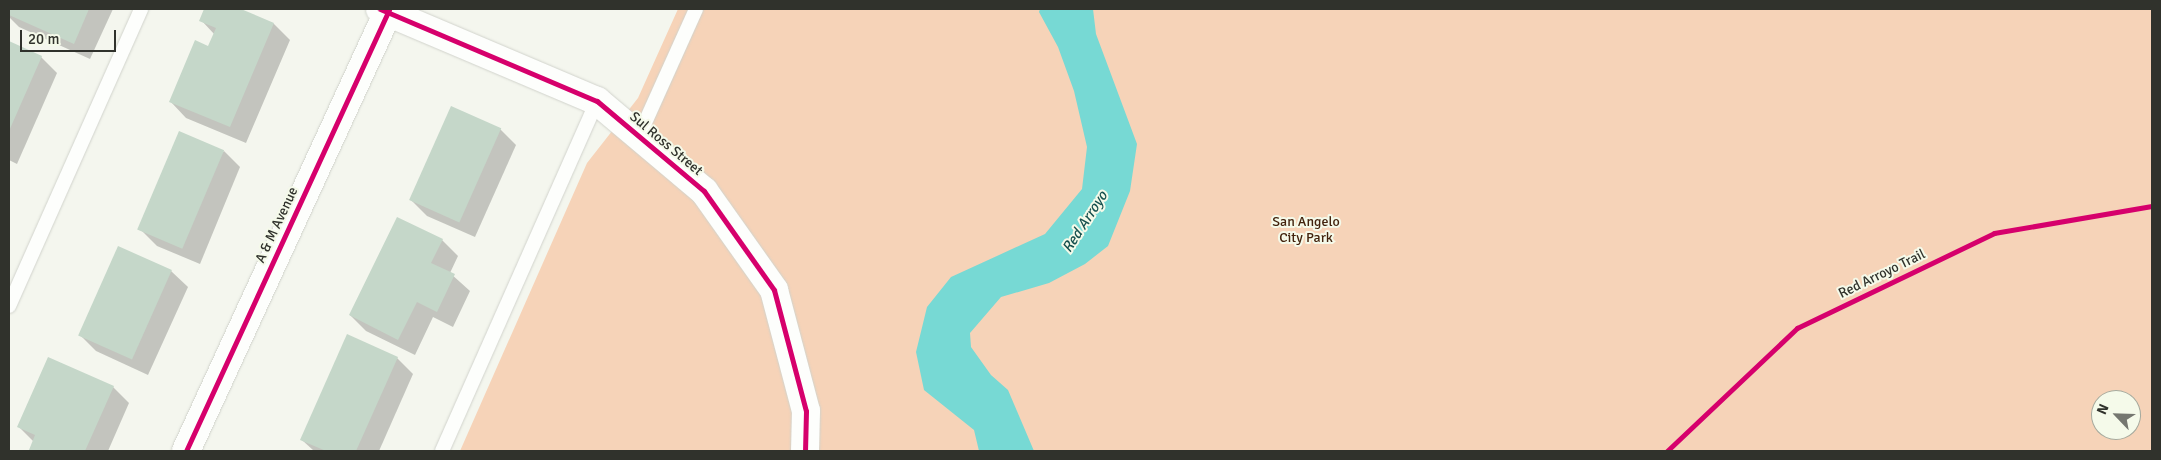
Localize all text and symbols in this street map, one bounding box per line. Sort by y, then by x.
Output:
scale bar [22,20,119,52]
text: 20 m [28,30,59,48]
street label: Sul Ross Street [626,109,706,179]
street label: A & M Avenue [252,184,302,266]
water label: Red Arroyo [1058,188,1112,256]
park label: San Angelo City Park [1272,214,1340,246]
street label: Red Arroyo Trail [1836,246,1928,302]
north arrow [2091,390,2141,440]
text: N [2093,401,2113,417]

